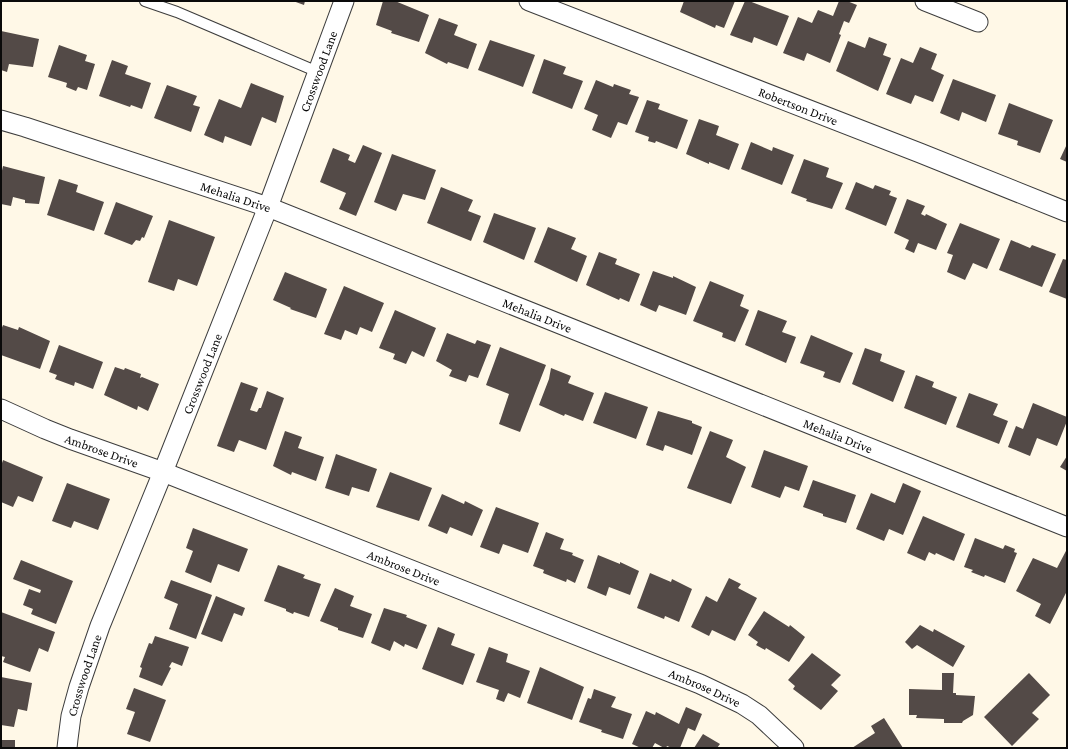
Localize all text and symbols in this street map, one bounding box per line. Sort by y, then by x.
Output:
street label: Crosswood Lane [296,28,340,114]
street label: Robertson Drive [756,84,840,128]
street label: Mehalia Drive [199,178,273,215]
street label: Mehalia Drive [501,294,574,336]
street label: Crosswood Lane [179,331,225,416]
street label: Mehalia Drive [801,415,875,456]
street label: Ambrose Drive [63,430,141,470]
street label: Ambrose Drive [365,546,443,588]
street label: Crosswood Lane [64,632,104,718]
street label: Ambrose Drive [667,665,743,710]

